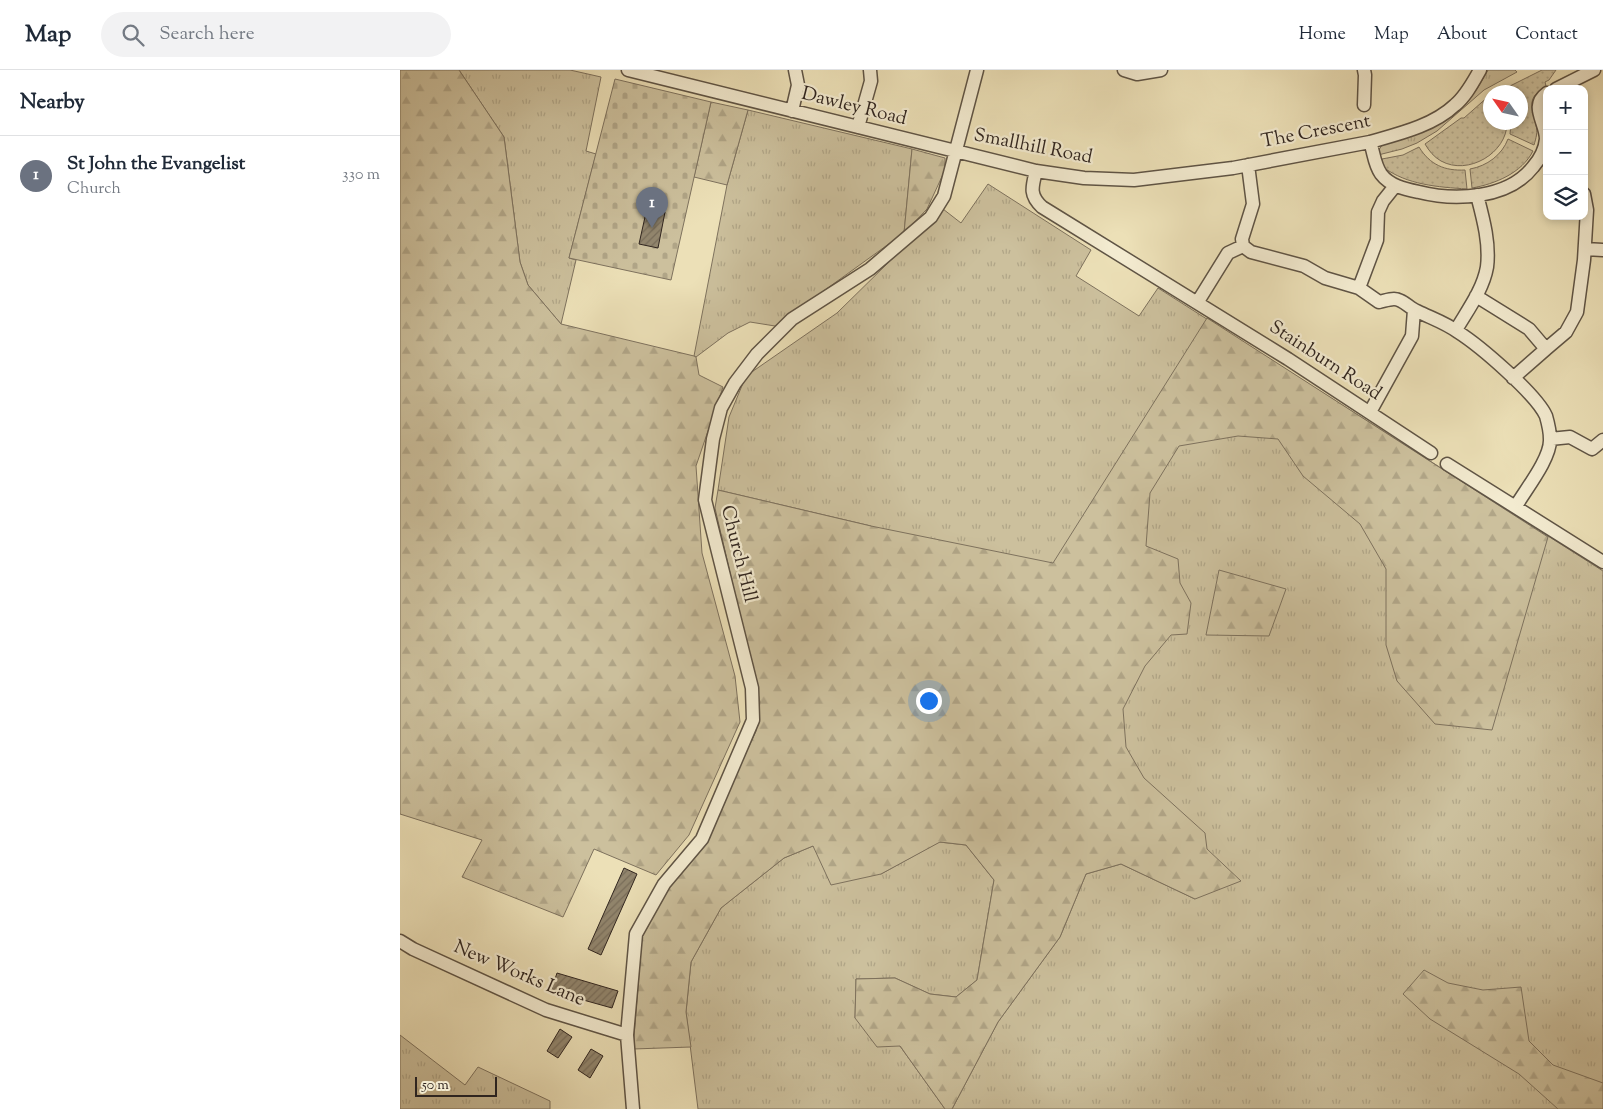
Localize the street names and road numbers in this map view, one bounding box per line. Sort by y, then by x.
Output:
street label: Dawley Road [799,81,910,133]
street label: The Crescent [1259,108,1373,156]
street label: Smallhill Road [971,122,1095,172]
street label: Stainburn Road [1263,314,1387,408]
street label: Church Hill [713,503,763,605]
street label: New Works Lane [449,934,589,1014]

